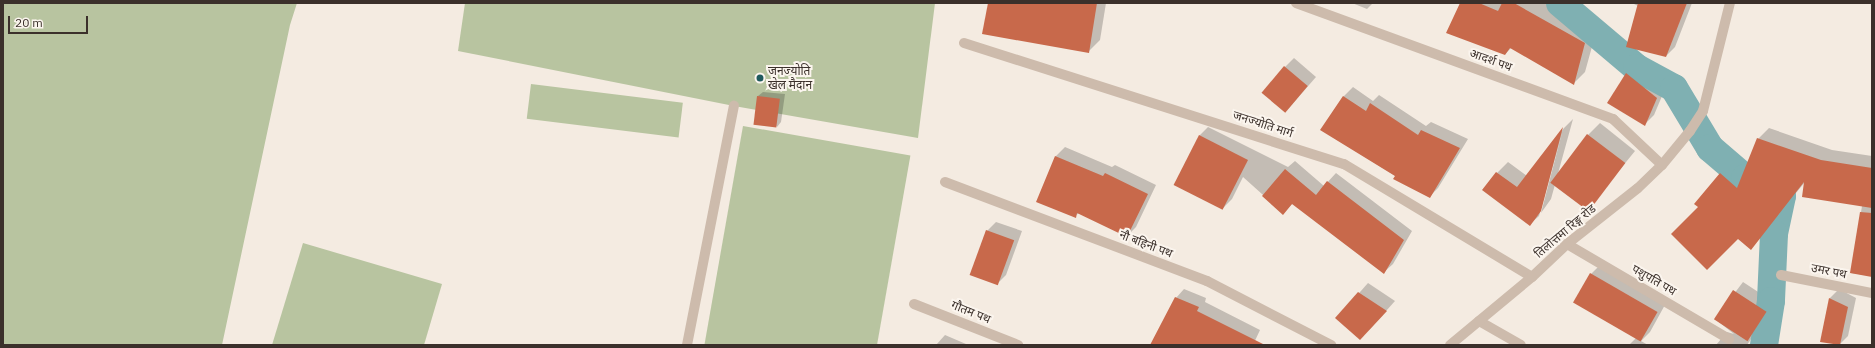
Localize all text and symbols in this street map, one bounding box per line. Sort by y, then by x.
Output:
scale bar [10,8,90,34]
text: 20 m [15,15,43,30]
street label: आदर्श पथ [1468,46,1514,74]
place label: जनज्योति खेल मैदान [768,64,812,92]
marker: जनज्योति खेल मैदान [755,73,765,83]
street label: जनज्योति मार्ग [1231,108,1295,140]
street label: तिलोत्तमा रिङ्ग रोड [1531,201,1599,261]
street label: नौ बहिनी पथ [1117,227,1175,261]
street label: उमर पथ [1810,261,1848,281]
street label: पशुपति पथ [1629,262,1679,298]
street label: गौतम पथ [949,298,993,326]

